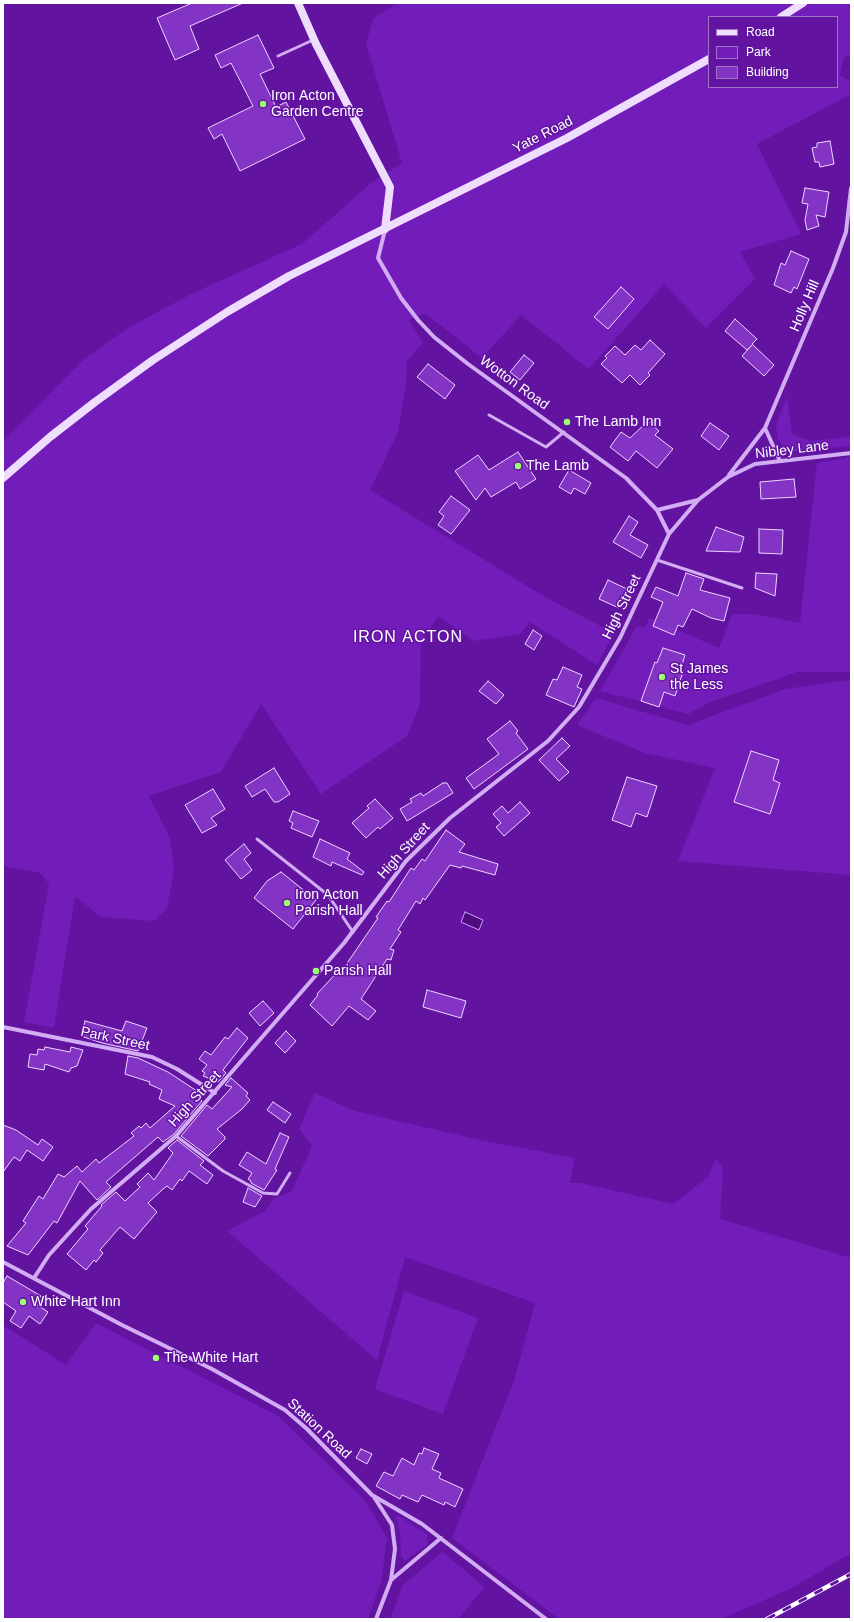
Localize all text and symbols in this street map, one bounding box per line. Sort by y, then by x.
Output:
legend [708,16,838,88]
text: Road [746,25,775,39]
text: Park [746,45,771,59]
text: Building [746,65,789,79]
place label: Iron Acton Garden Centre [271,88,364,120]
marker: Iron Acton Garden Centre [258,99,268,109]
street label: Yate Road [510,113,576,157]
street label: Holly Hill [787,278,823,334]
street label: Wotton Road [476,352,552,414]
place label: The Lamb Inn [575,414,661,430]
marker: The Lamb Inn [562,417,572,427]
street label: Nibley Lane [754,437,830,463]
place label: The Lamb [526,458,589,474]
marker: The Lamb [513,461,523,471]
street label: High Street [599,572,645,642]
district label: IRON ACTON [353,628,463,648]
place label: St James the Less [670,661,728,694]
marker: St James the Less [657,672,667,682]
street label: High Street [374,819,434,883]
place label: Iron Acton Parish Hall [295,887,363,920]
marker: Iron Acton Parish Hall [282,898,292,908]
place label: Parish Hall [324,963,392,979]
marker: Parish Hall [311,966,321,976]
street label: Park Street [79,1024,151,1054]
street label: High Street [165,1067,225,1131]
place label: White Hart Inn [31,1294,120,1310]
marker: White Hart Inn [18,1297,28,1307]
place label: The White Hart [164,1350,258,1366]
marker: The White Hart [151,1353,161,1363]
street label: Station Road [284,1395,354,1463]

